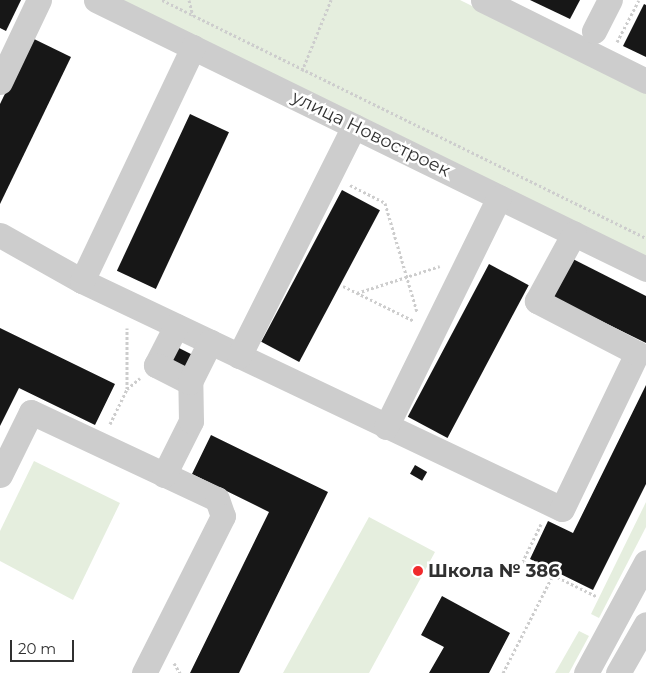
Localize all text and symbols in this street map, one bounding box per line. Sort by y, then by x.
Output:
street label: улица Новостроек [288,86,454,182]
place label: Школа № 386 [428,560,560,582]
marker: Школа № 386 [412,565,424,577]
scale bar [12,630,76,662]
text: 20 m [18,639,56,658]

